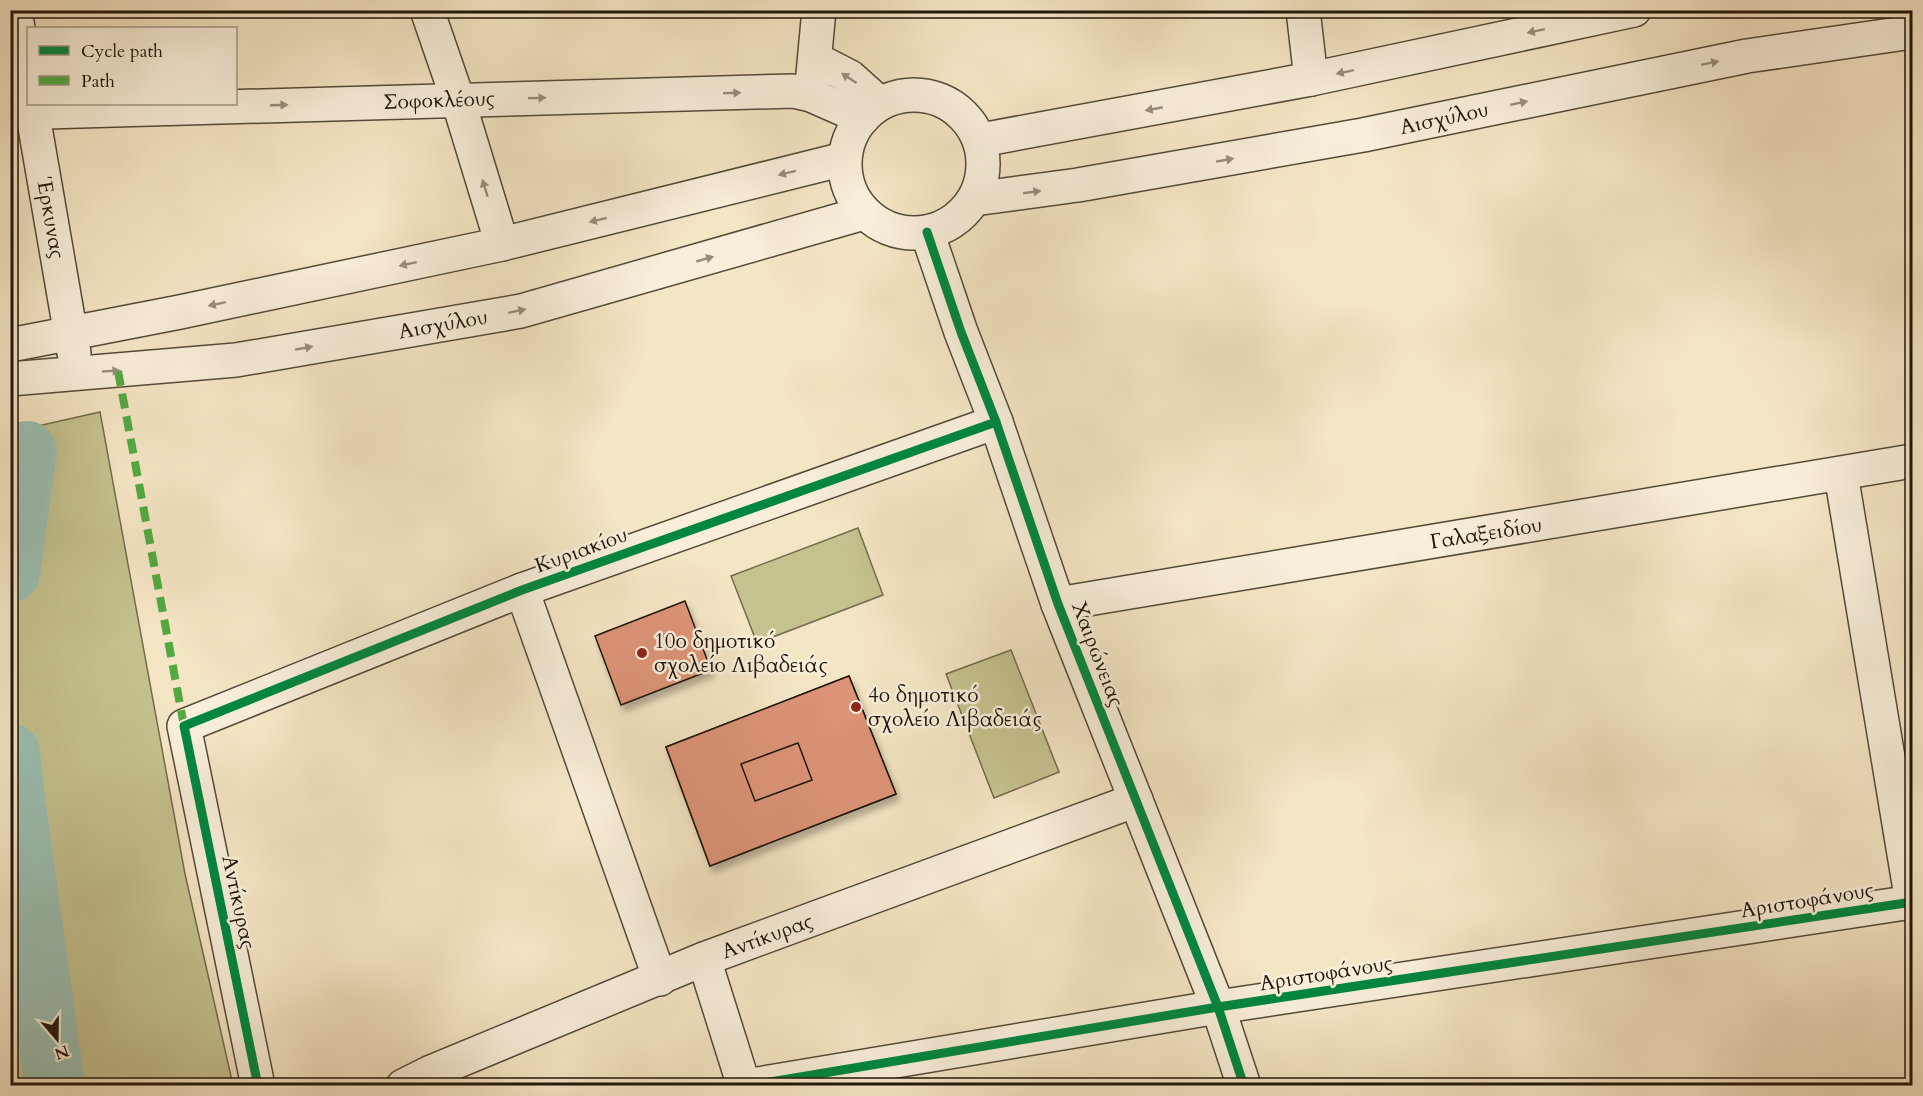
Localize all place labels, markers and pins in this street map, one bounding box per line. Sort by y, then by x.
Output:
place label: 10ο δημοτικό σχολείο Λιβαδειάς [654,627,828,680]
marker: 10ο δημοτικό σχολείο Λιβαδειάς [635,646,649,660]
place label: 4ο δημοτικό σχολείο Λιβαδειάς [868,681,1042,734]
marker: 4ο δημοτικό σχολείο Λιβαδειάς [849,700,863,714]

